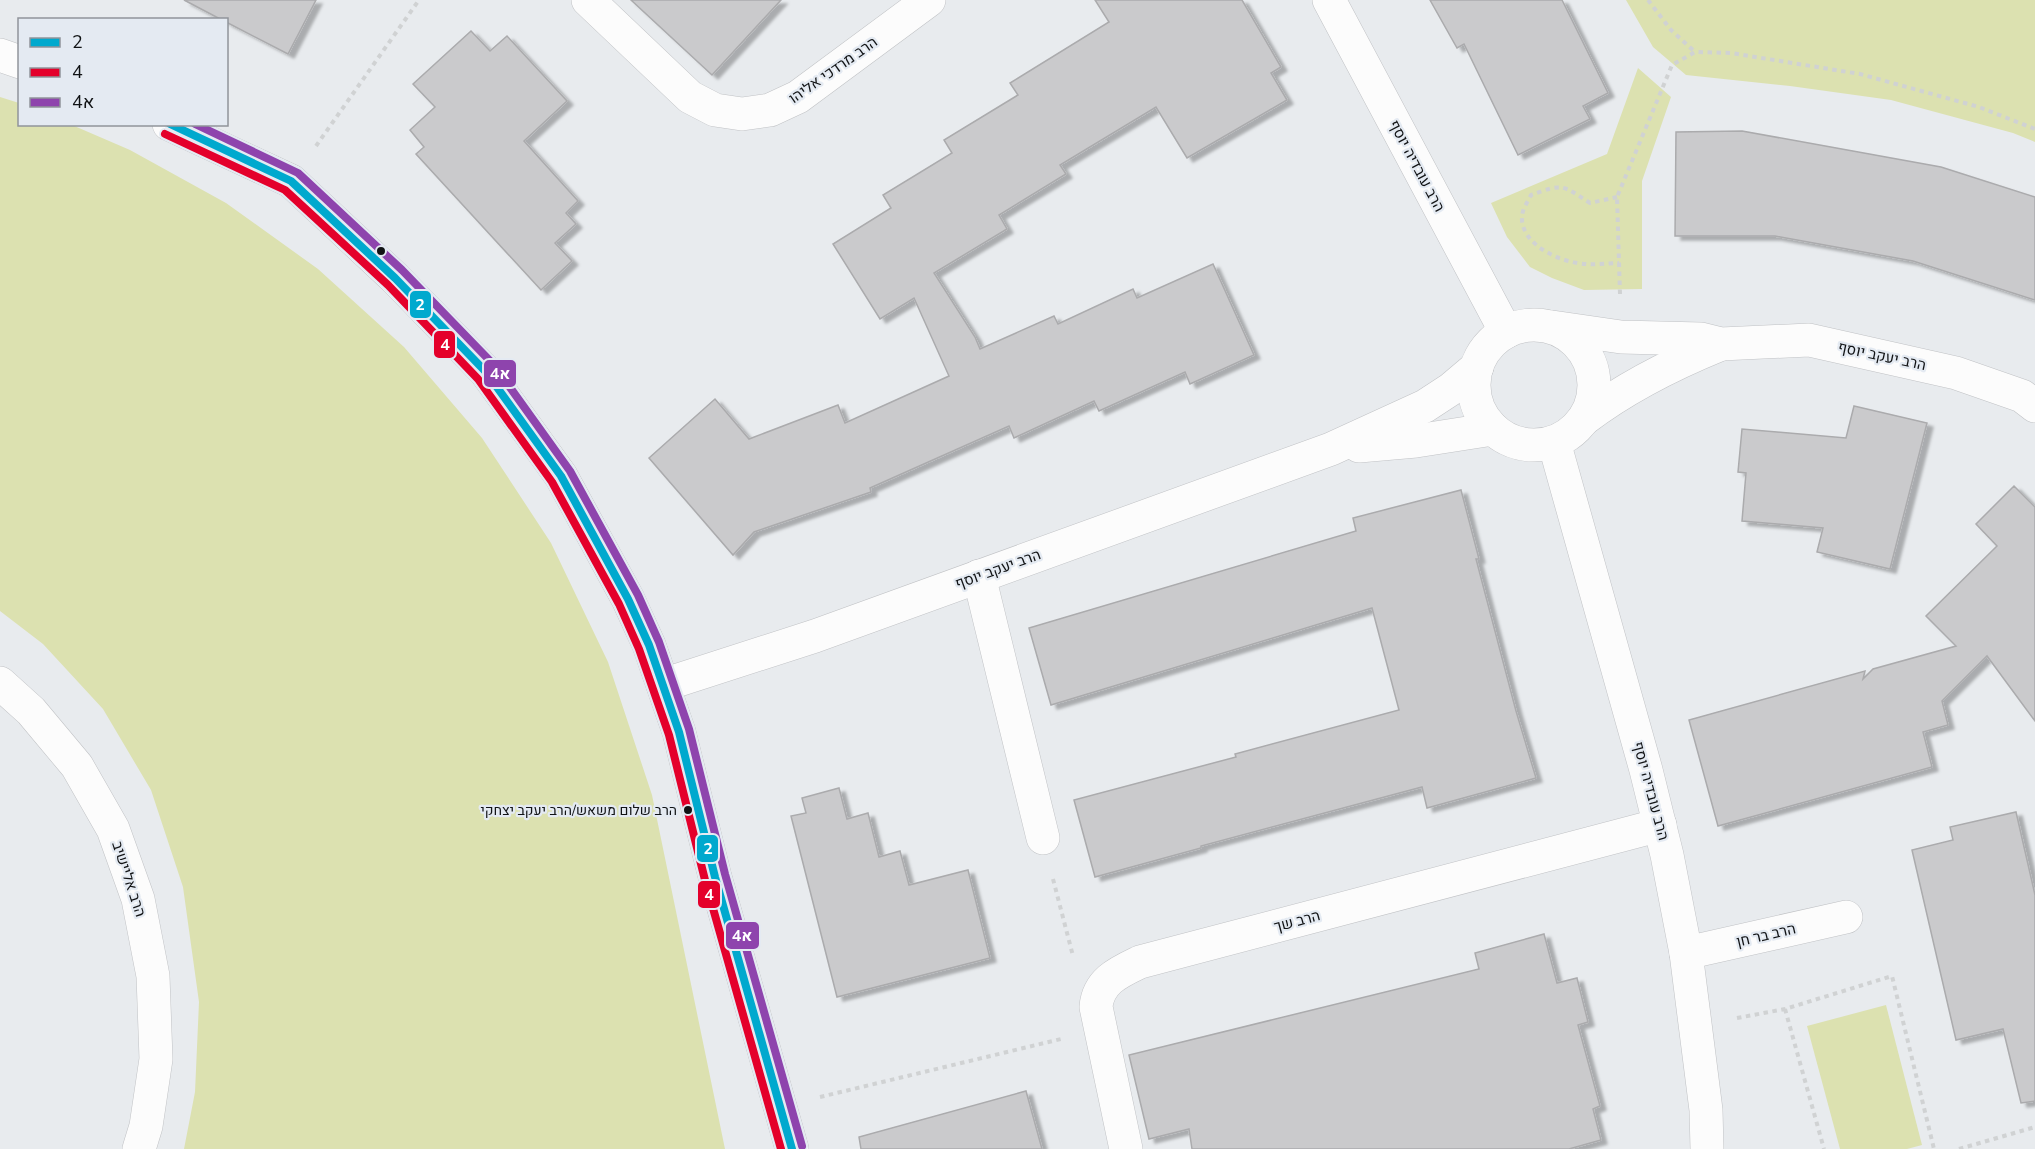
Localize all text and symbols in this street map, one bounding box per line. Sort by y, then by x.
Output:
legend [18,18,228,126]
text: 2 [72,30,83,54]
street label: הרב מרדכי אליהו [785,32,881,108]
text: 4 [72,60,83,84]
text: 4א [72,90,94,114]
street label: הרב עובדיה יוסף [1384,117,1450,215]
unlabelled marker [375,245,387,257]
line badge: 2 [409,290,432,319]
text: 2 [415,294,425,316]
line badge: 4 [433,330,456,359]
text: 4 [440,334,450,356]
street label: הרב יעקב יוסף [1836,337,1928,375]
line badge: 4א [483,359,517,388]
text: 4א [490,363,510,385]
street label: הרב יעקב יוסף [952,544,1044,594]
street label: הרב עובדיה יוסף [1628,739,1674,843]
place label: הרב שלום משאש/הרב יעקב יצחקי [481,801,677,820]
marker: הרב שלום משאש/הרב יעקב יצחקי [682,804,694,816]
line badge: 2 [696,834,719,863]
street label: הרב אליישיב [107,838,151,920]
text: 2 [703,838,713,860]
line badge: 4 [697,880,721,909]
text: 4 [704,884,714,906]
street label: הרב שך [1272,905,1322,937]
street label: הרב בר חן [1734,918,1798,952]
line badge: 4א [725,921,760,950]
text: 4א [732,925,752,947]

